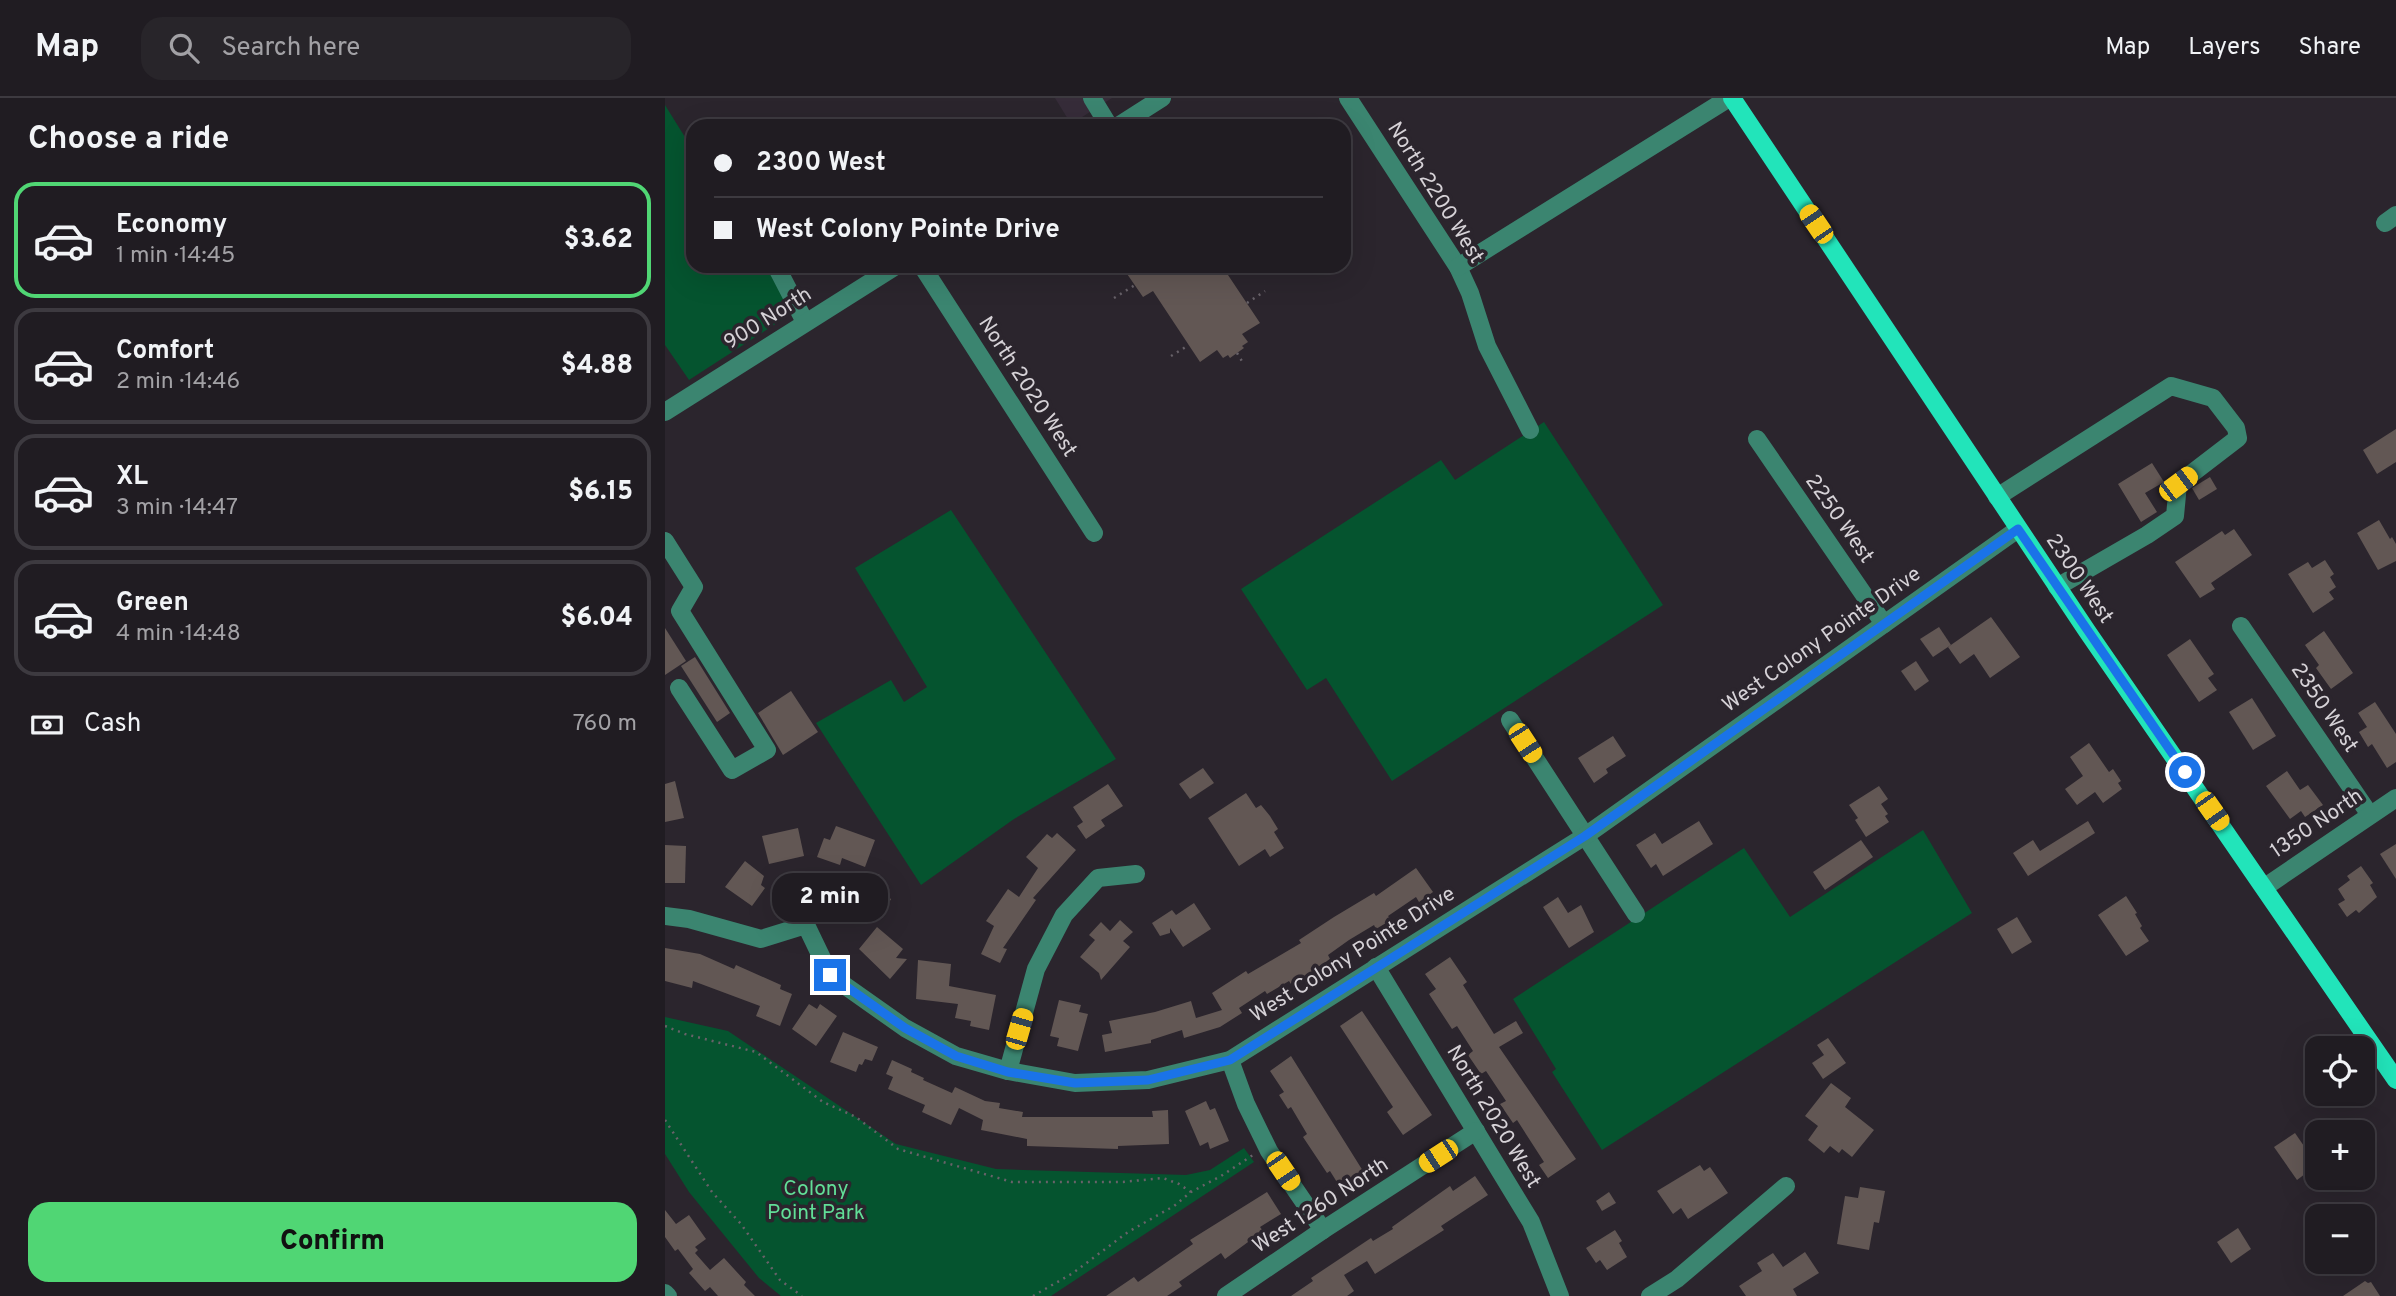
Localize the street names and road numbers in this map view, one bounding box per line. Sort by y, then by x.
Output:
street label: North 2200 West [1381,117,1489,269]
street label: 900 North [719,281,817,357]
street label: North 2020 West [971,312,1083,462]
street label: 2250 West [1799,469,1879,569]
street label: 2300 West [2039,529,2119,629]
street label: West Colony Pointe Drive [1717,561,1927,719]
street label: 2350 West [2284,658,2364,758]
street label: 1350 North [2265,783,2369,865]
street label: West Colony Pointe Drive [1245,881,1461,1029]
street label: North 2020 West [1440,1040,1546,1194]
street label: West 1260 North [1248,1152,1394,1260]

